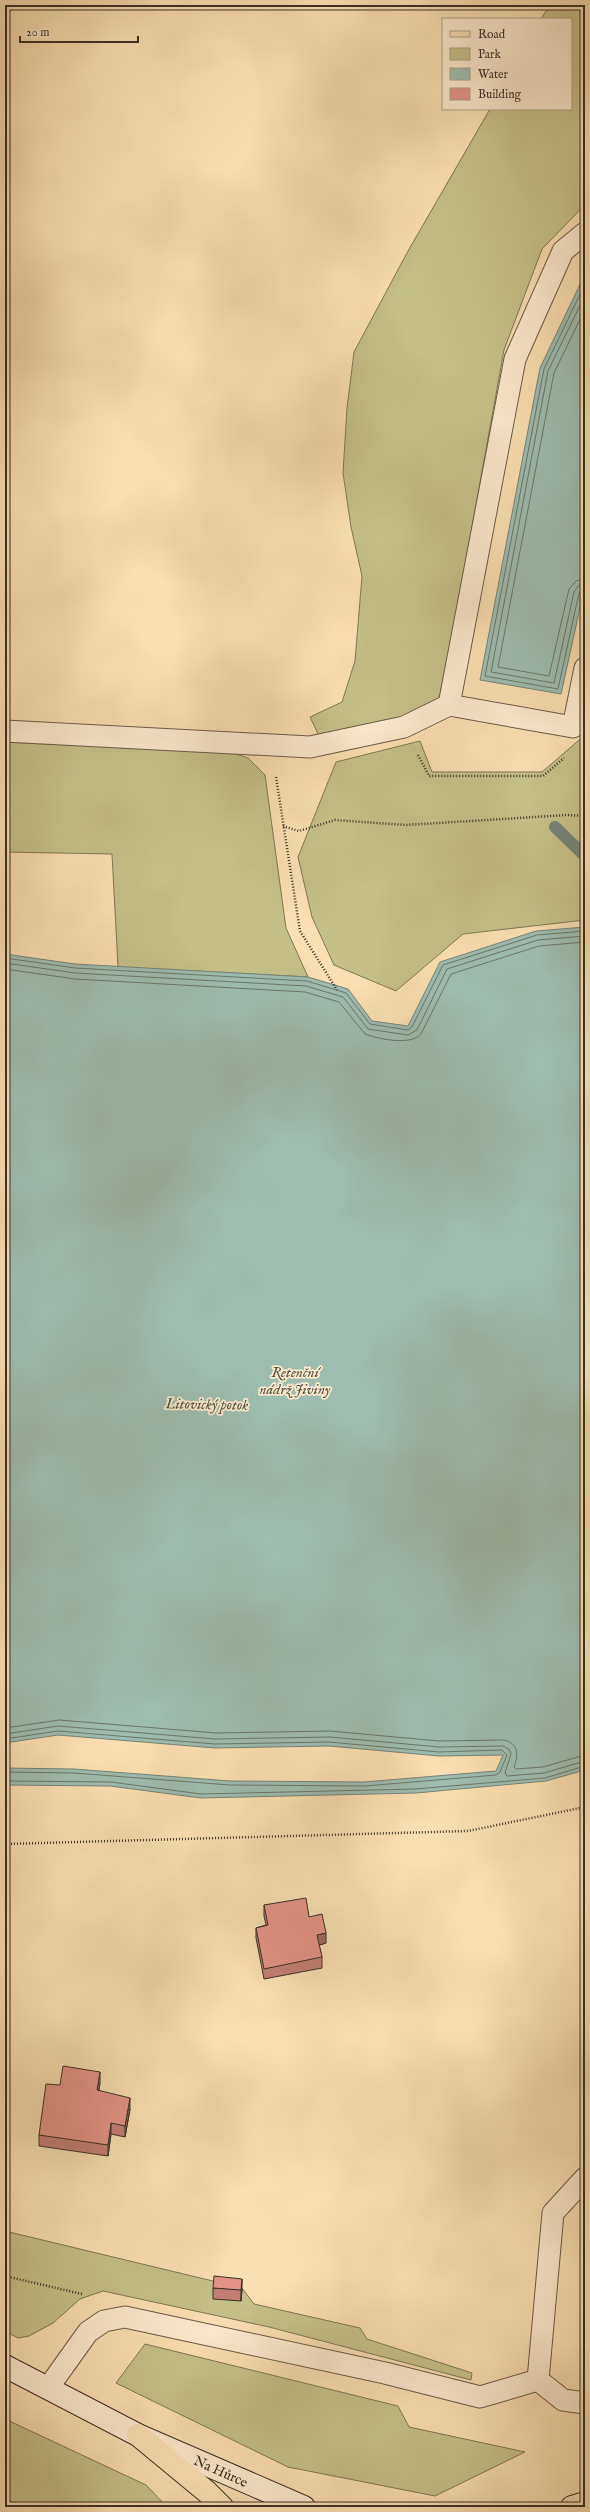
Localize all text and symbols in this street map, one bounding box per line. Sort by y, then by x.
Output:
scale bar [20,18,138,44]
legend [442,18,572,110]
text: 20 m [26,25,49,40]
text: Road [478,27,506,42]
text: Park [478,47,501,62]
text: Water [478,67,509,82]
text: Building [478,87,522,102]
water label: Retenční nádrž Jiviny [260,1363,331,1399]
water label: Litovický potok [164,1394,249,1415]
street label: Na Hůrce [191,2452,251,2492]

